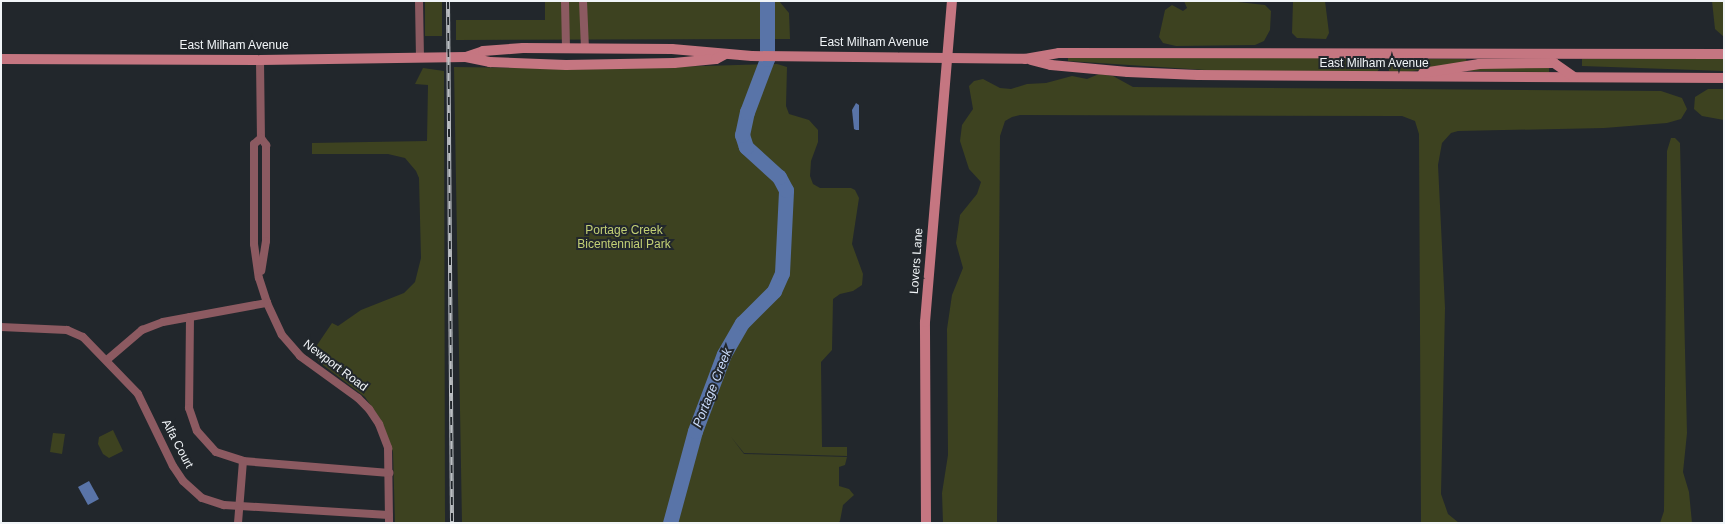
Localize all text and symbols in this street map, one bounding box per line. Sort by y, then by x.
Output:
street label: East Milham Avenue [819,36,929,50]
street label: East Milham Avenue [179,39,289,53]
street label: East Milham Avenue [1319,57,1429,71]
park label: Portage Creek Bicentennial Park [577,224,671,252]
street label: Lovers Lane [908,228,926,294]
street label: Newport Road [300,337,370,395]
water label: Portage Creek [690,346,736,430]
street label: Alfa Court [158,417,196,471]

